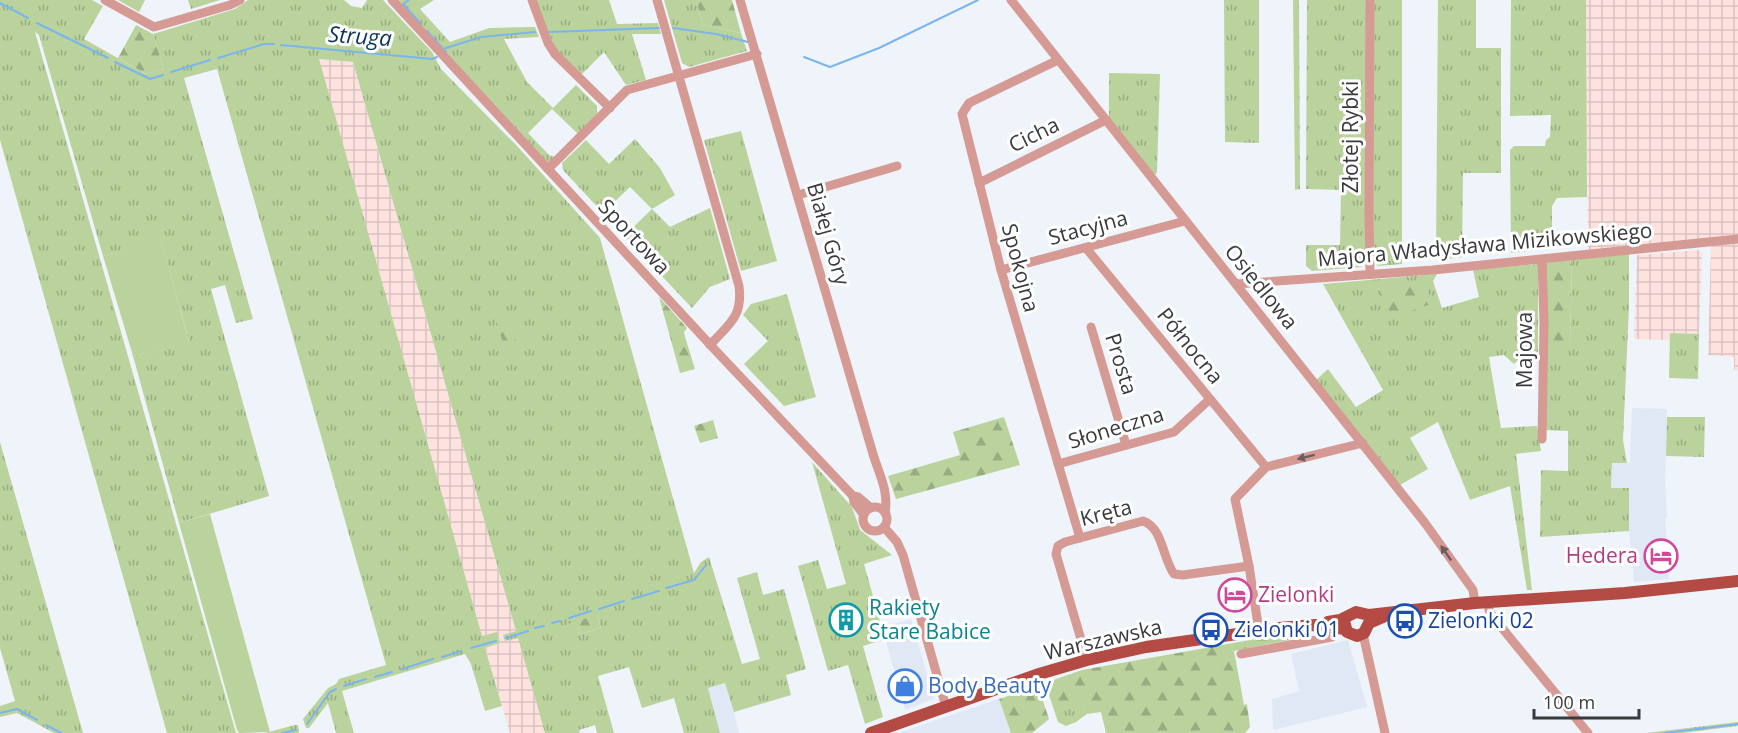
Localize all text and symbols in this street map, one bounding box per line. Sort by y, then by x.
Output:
water label: Struga [327,18,393,52]
street label: Złotej Rybki [1336,81,1364,193]
street label: Cicha [1004,110,1064,158]
street label: Białej Góry [801,179,857,289]
street label: Sportowa [593,193,677,280]
street label: Stacyjna [1045,203,1131,251]
street label: Majora Władysława Mizikowskiego [1316,215,1653,273]
street label: Spokojna [996,220,1046,315]
street label: Osiedlowa [1219,238,1305,335]
street label: Północna [1151,301,1230,389]
street label: Majowa [1510,312,1538,388]
street label: Prosta [1099,329,1145,398]
street label: Słoneczna [1064,399,1167,455]
one-way arrow [1297,452,1316,462]
street label: Kręta [1077,492,1135,532]
hotel icon: Hedera [1643,538,1679,574]
place label: Hedera [1566,541,1638,569]
one-way arrow [1441,545,1453,560]
hotel icon: Zielonki [1217,577,1253,613]
place label: Zielonki [1258,580,1334,608]
place label: Rakiety Stare Babice [869,593,991,645]
building icon: Rakiety Stare Babice [828,602,864,638]
bus stop icon: Zielonki 02 [1387,603,1423,639]
place label: Zielonki 02 [1428,606,1534,634]
street label: Warszawska [1041,612,1164,666]
bus stop icon: Zielonki 01 [1193,612,1229,648]
place label: Zielonki 01 [1234,615,1340,643]
shop icon: Body Beauty [887,668,923,704]
place label: Body Beauty [928,671,1051,699]
scale bar [1534,682,1639,720]
text: 100 m [1543,690,1595,714]

